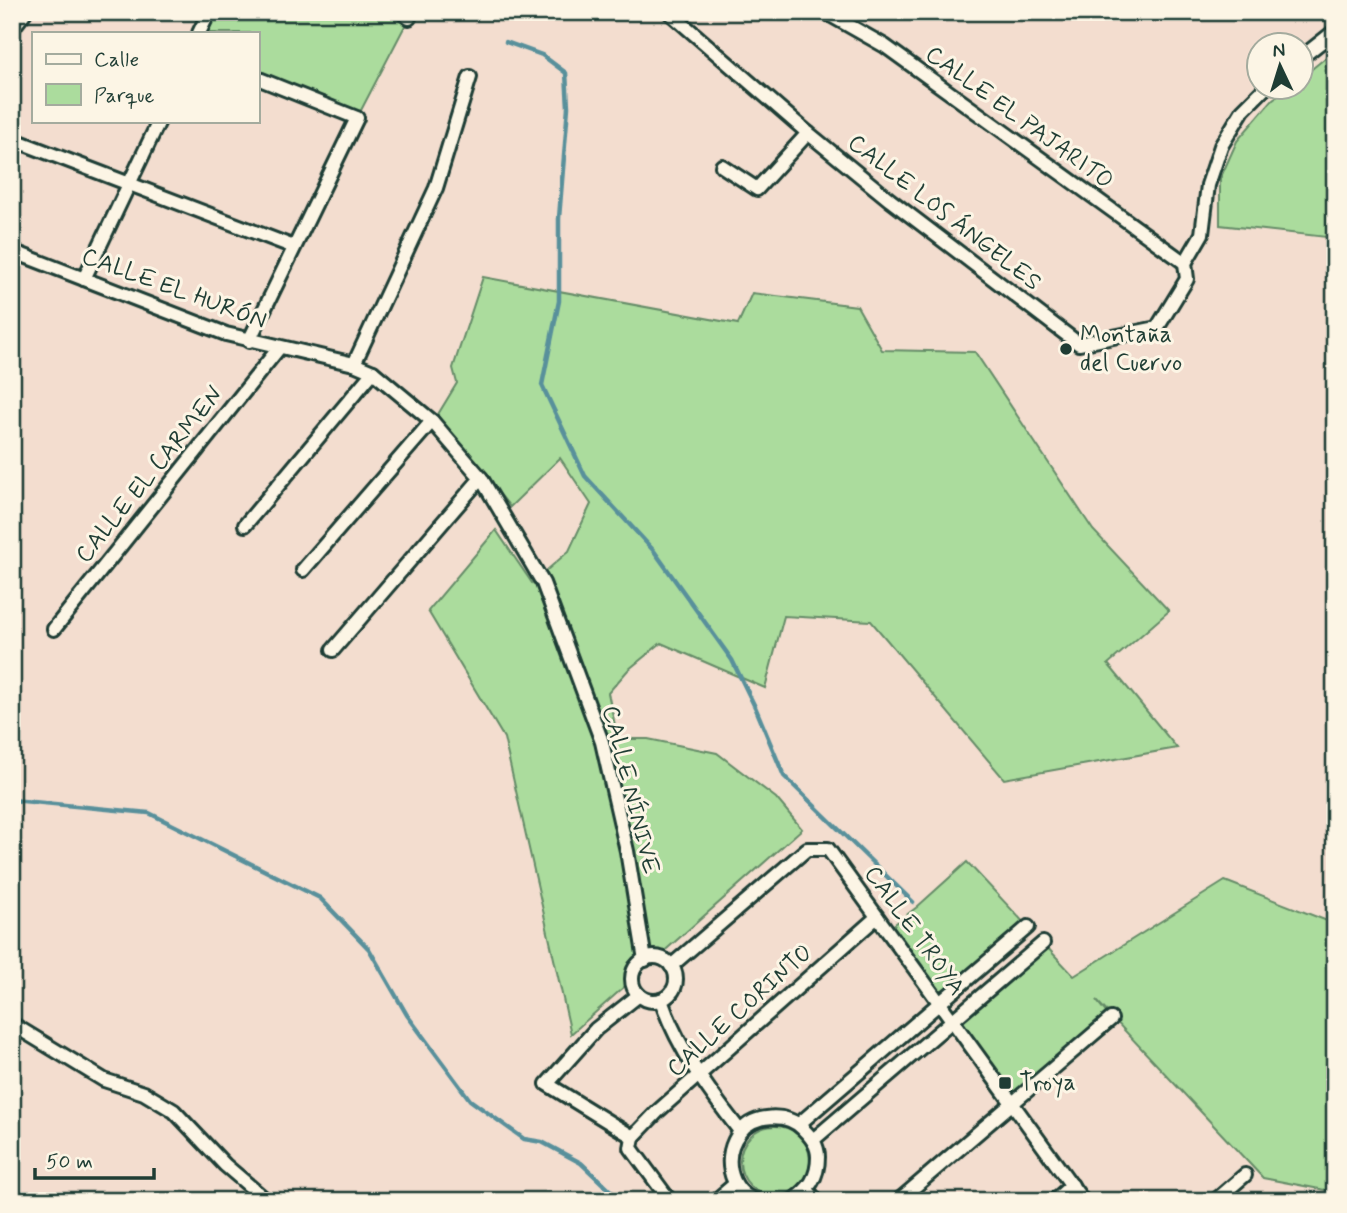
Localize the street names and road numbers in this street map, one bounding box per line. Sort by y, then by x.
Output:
street label: CALLE EL PAJARITO [919,39,1119,197]
street label: CALLE LOS ÁNGELES [841,127,1048,298]
street label: CALLE EL HURÓN [77,241,271,337]
street label: CALLE EL CARMEN [69,380,231,570]
street label: CALLE NÍNIVE [594,702,667,878]
street label: CALLE TROYA [856,860,972,1002]
street label: CALLE CORINTO [661,938,819,1084]

